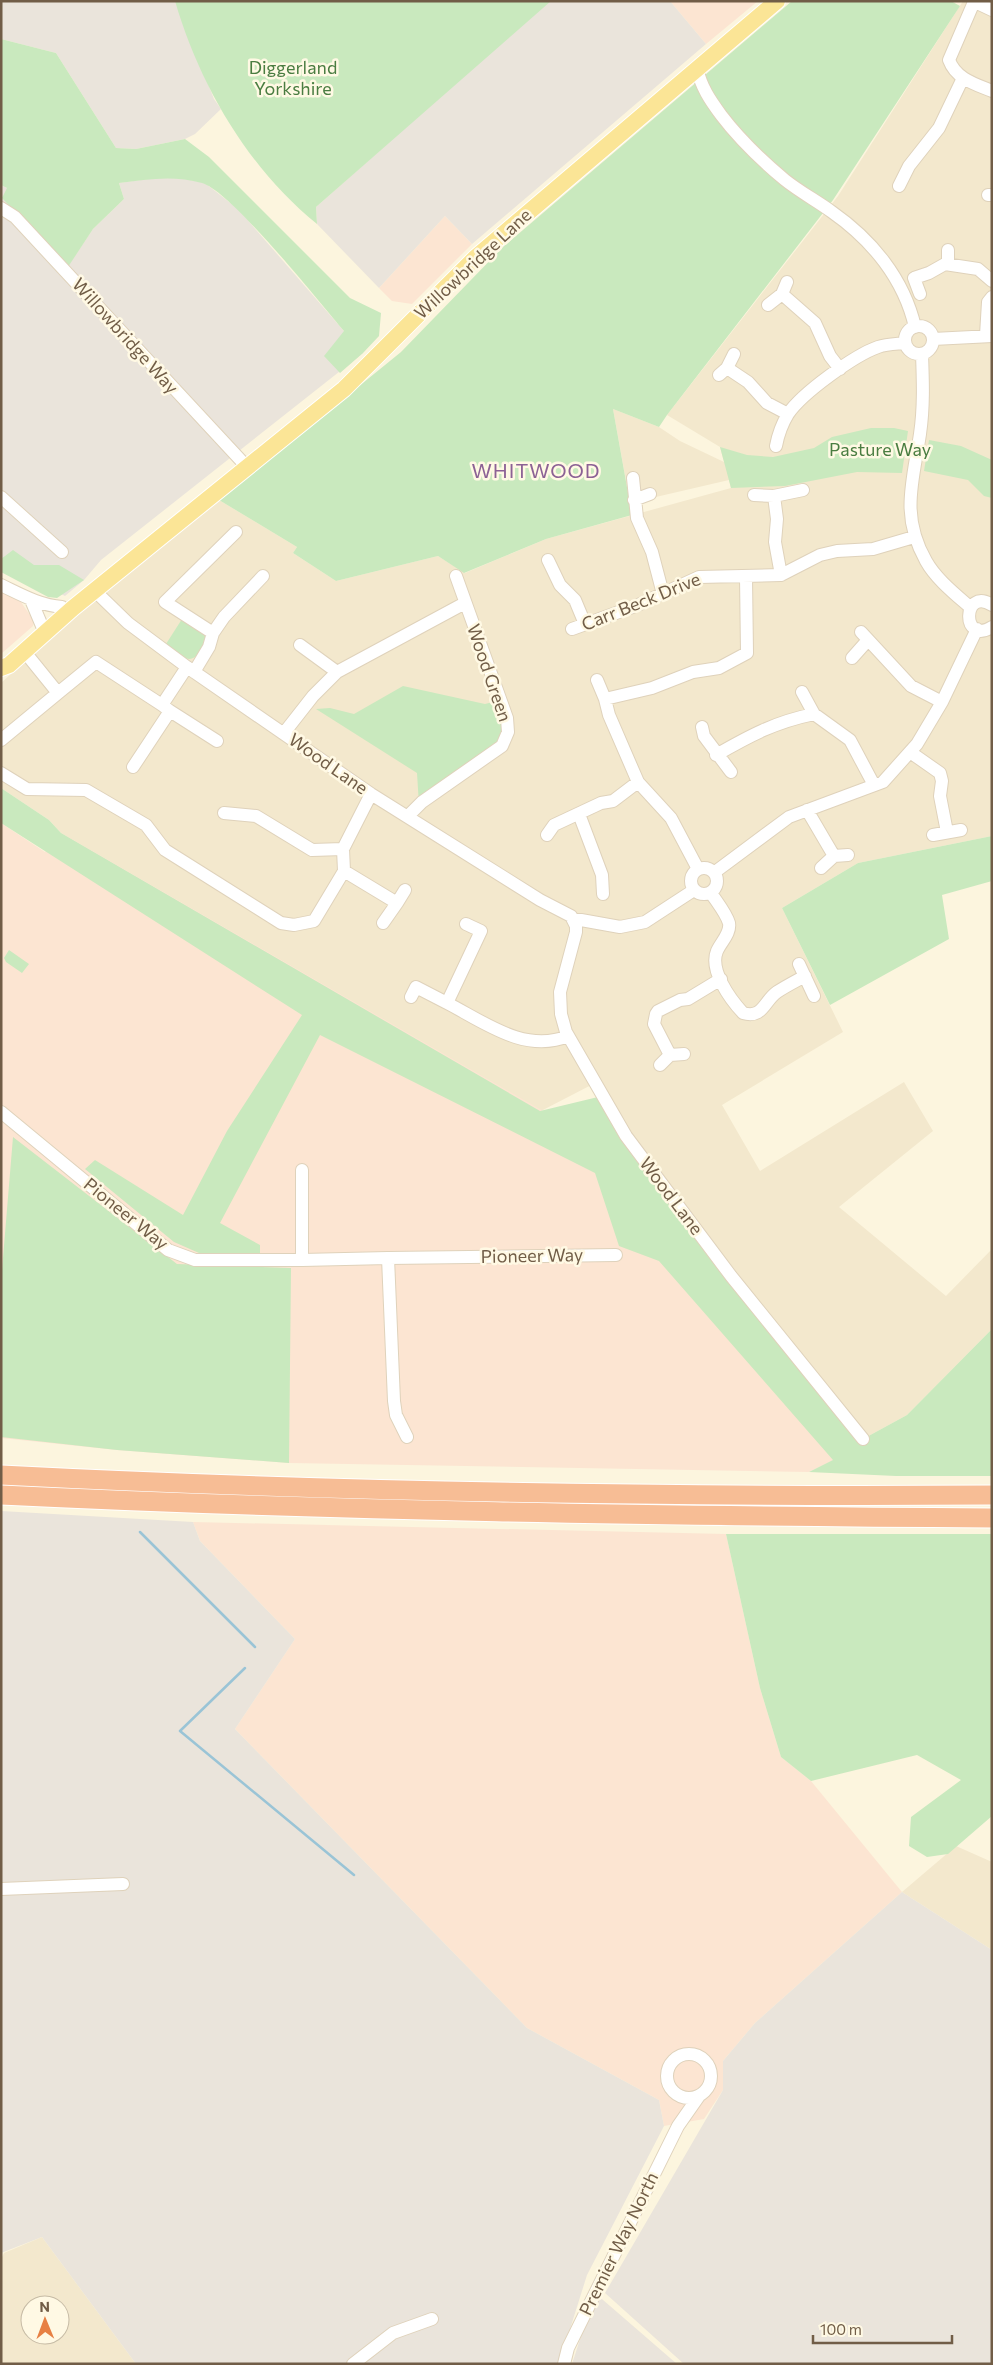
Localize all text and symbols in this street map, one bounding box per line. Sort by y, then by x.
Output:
park label: Diggerland Yorkshire [249,56,337,99]
street label: Willowbridge Lane [409,203,535,323]
street label: Willowbridge Way [68,273,184,398]
park label: Pasture Way [829,438,931,460]
district label: WHITWOOD [471,458,601,482]
street label: Carr Beck Drive [578,567,703,635]
street label: Wood Green [463,621,517,724]
street label: Wood Lane [285,728,373,799]
street label: Wood Lane [635,1152,708,1239]
street label: Pioneer Way [80,1172,173,1254]
street label: Pioneer Way [481,1243,583,1267]
street label: Premier Way North [574,2168,662,2319]
north arrow [20,2295,70,2345]
text: N [39,2298,50,2315]
scale bar [813,2312,952,2344]
text: 100 m [820,2320,862,2338]

